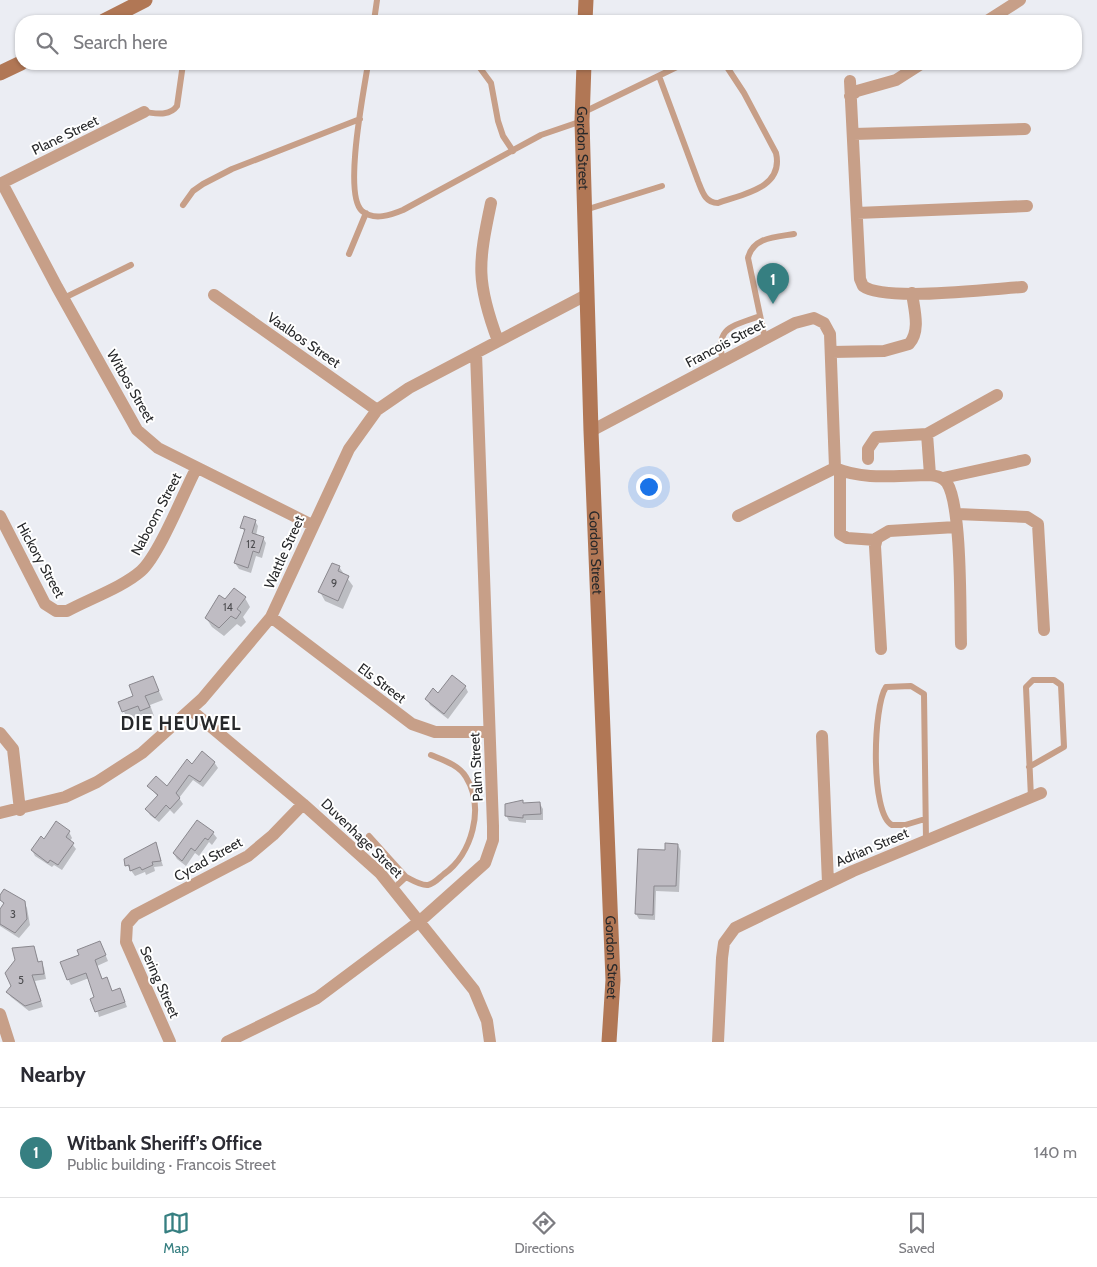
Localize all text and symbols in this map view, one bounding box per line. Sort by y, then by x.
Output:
search box [15,15,1082,70]
icon: search [33,29,61,57]
text: Search here [73,31,167,54]
street label: Gordon Street [573,106,593,190]
street label: Plane Street [29,111,102,159]
pin: 1 [757,263,789,304]
street label: Vaalbos Street [264,308,344,372]
street label: Francois Street [682,314,768,371]
street label: Witbos Street [103,346,159,426]
street label: Naboom Street [127,469,185,558]
your location [636,474,662,500]
street label: Gordon Street [585,511,607,595]
street label: Wattle Street [260,512,308,591]
street label: Hickory Street [13,519,69,601]
house number: 12 [246,537,256,551]
house number: 9 [331,576,337,590]
house number: 14 [223,600,234,614]
street label: Els Street [354,659,410,707]
district label: DIE HEUWEL [121,712,242,735]
street label: Palm Street [465,732,487,802]
street label: Duvenhage Street [317,794,407,882]
street label: Adrian Street [833,824,911,870]
street label: Cycad Street [171,833,246,885]
house number: 3 [10,907,16,921]
street label: Gordon Street [601,915,622,1000]
street label: Sering Street [136,943,184,1021]
house number: 5 [18,973,24,987]
text: Nearby [20,1062,86,1087]
text: Witbank Sheriff’s Office [67,1132,262,1155]
text: 1 [33,1143,39,1162]
text: 140 m [1034,1143,1077,1162]
text: Public building · Francois Street [67,1155,276,1174]
tab: Map [162,1209,190,1257]
tab: Directions [514,1209,574,1257]
tab: Saved [898,1209,935,1257]

